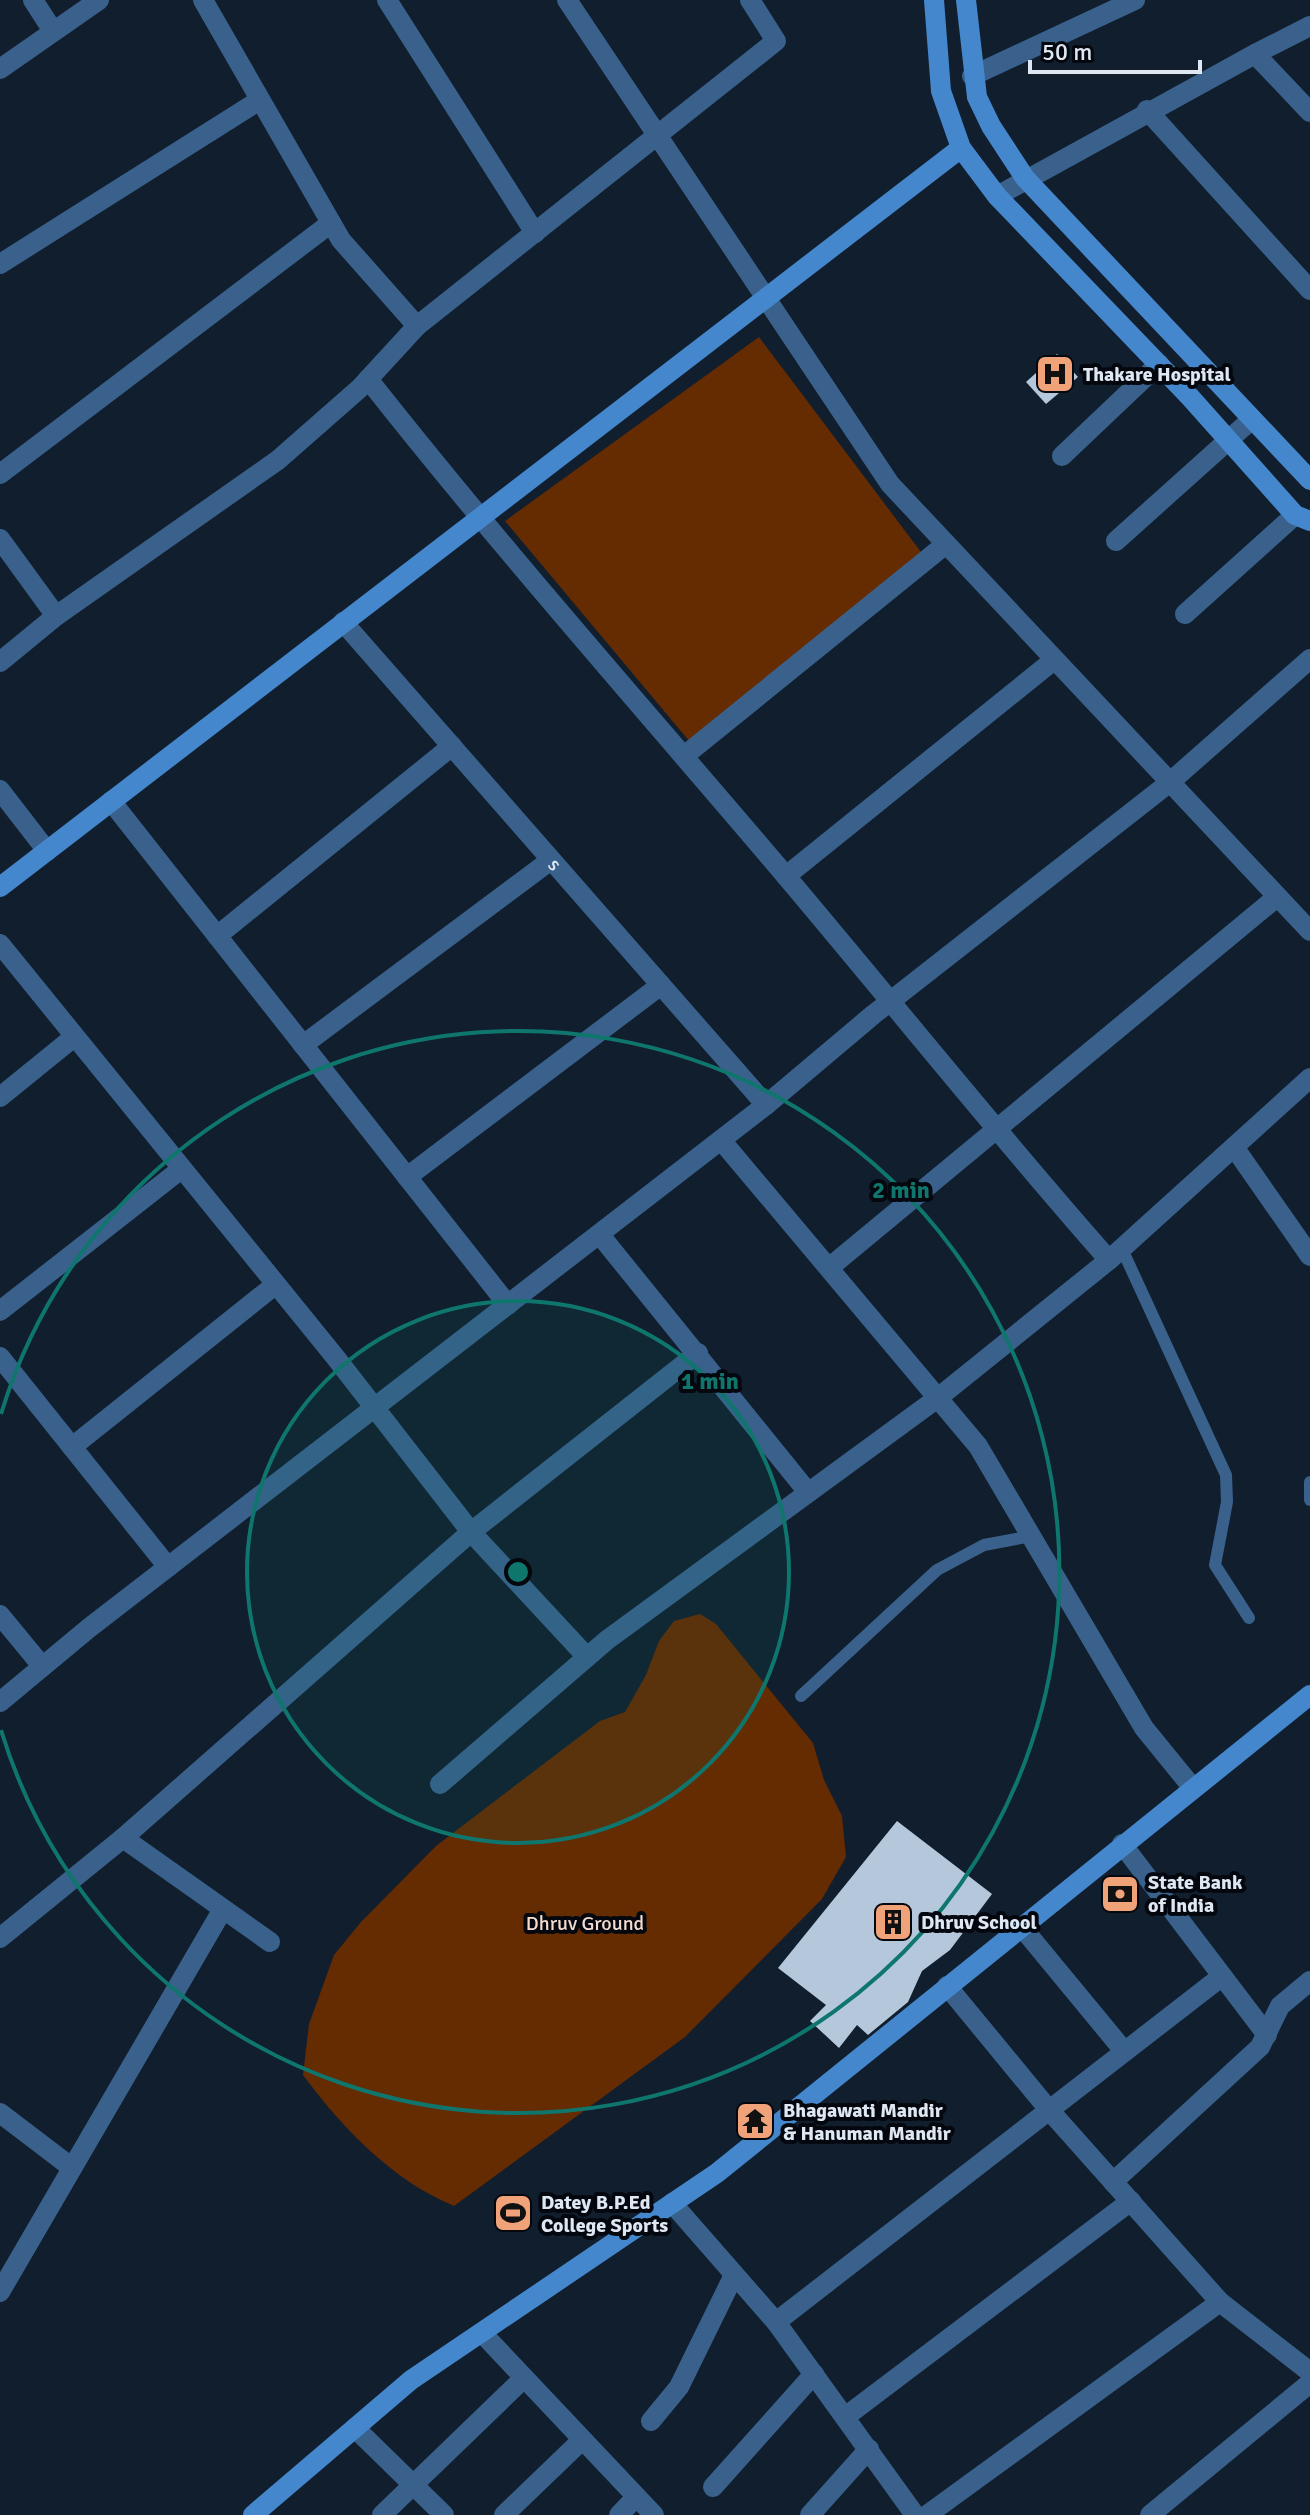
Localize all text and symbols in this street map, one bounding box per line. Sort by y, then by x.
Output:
scale bar [1030,24,1200,74]
text: 50 m [1042,37,1092,67]
hospital icon: Thakare Hospital [1034,353,1076,395]
place label: Thakare Hospital [1083,362,1231,387]
street label: s [543,853,568,876]
text: 2 min [872,1175,930,1205]
text: 1 min [681,1366,739,1396]
centre of rings [504,1558,532,1586]
place label: State Bank of India [1148,1870,1243,1918]
bank icon: State Bank of India [1099,1873,1141,1915]
building icon: Dhruv School [872,1901,914,1943]
place label: Dhruv School [921,1910,1037,1935]
park label: Dhruv Ground [526,1911,644,1936]
place label: Bhagawati Mandir & Hanuman Mandir [783,2098,951,2146]
temple icon: Bhagawati Mandir & Hanuman Mandir [734,2100,776,2142]
place label: Datey B.P.Ed College Sports [541,2190,668,2238]
sports icon: Datey B.P.Ed College Sports [492,2192,534,2234]

